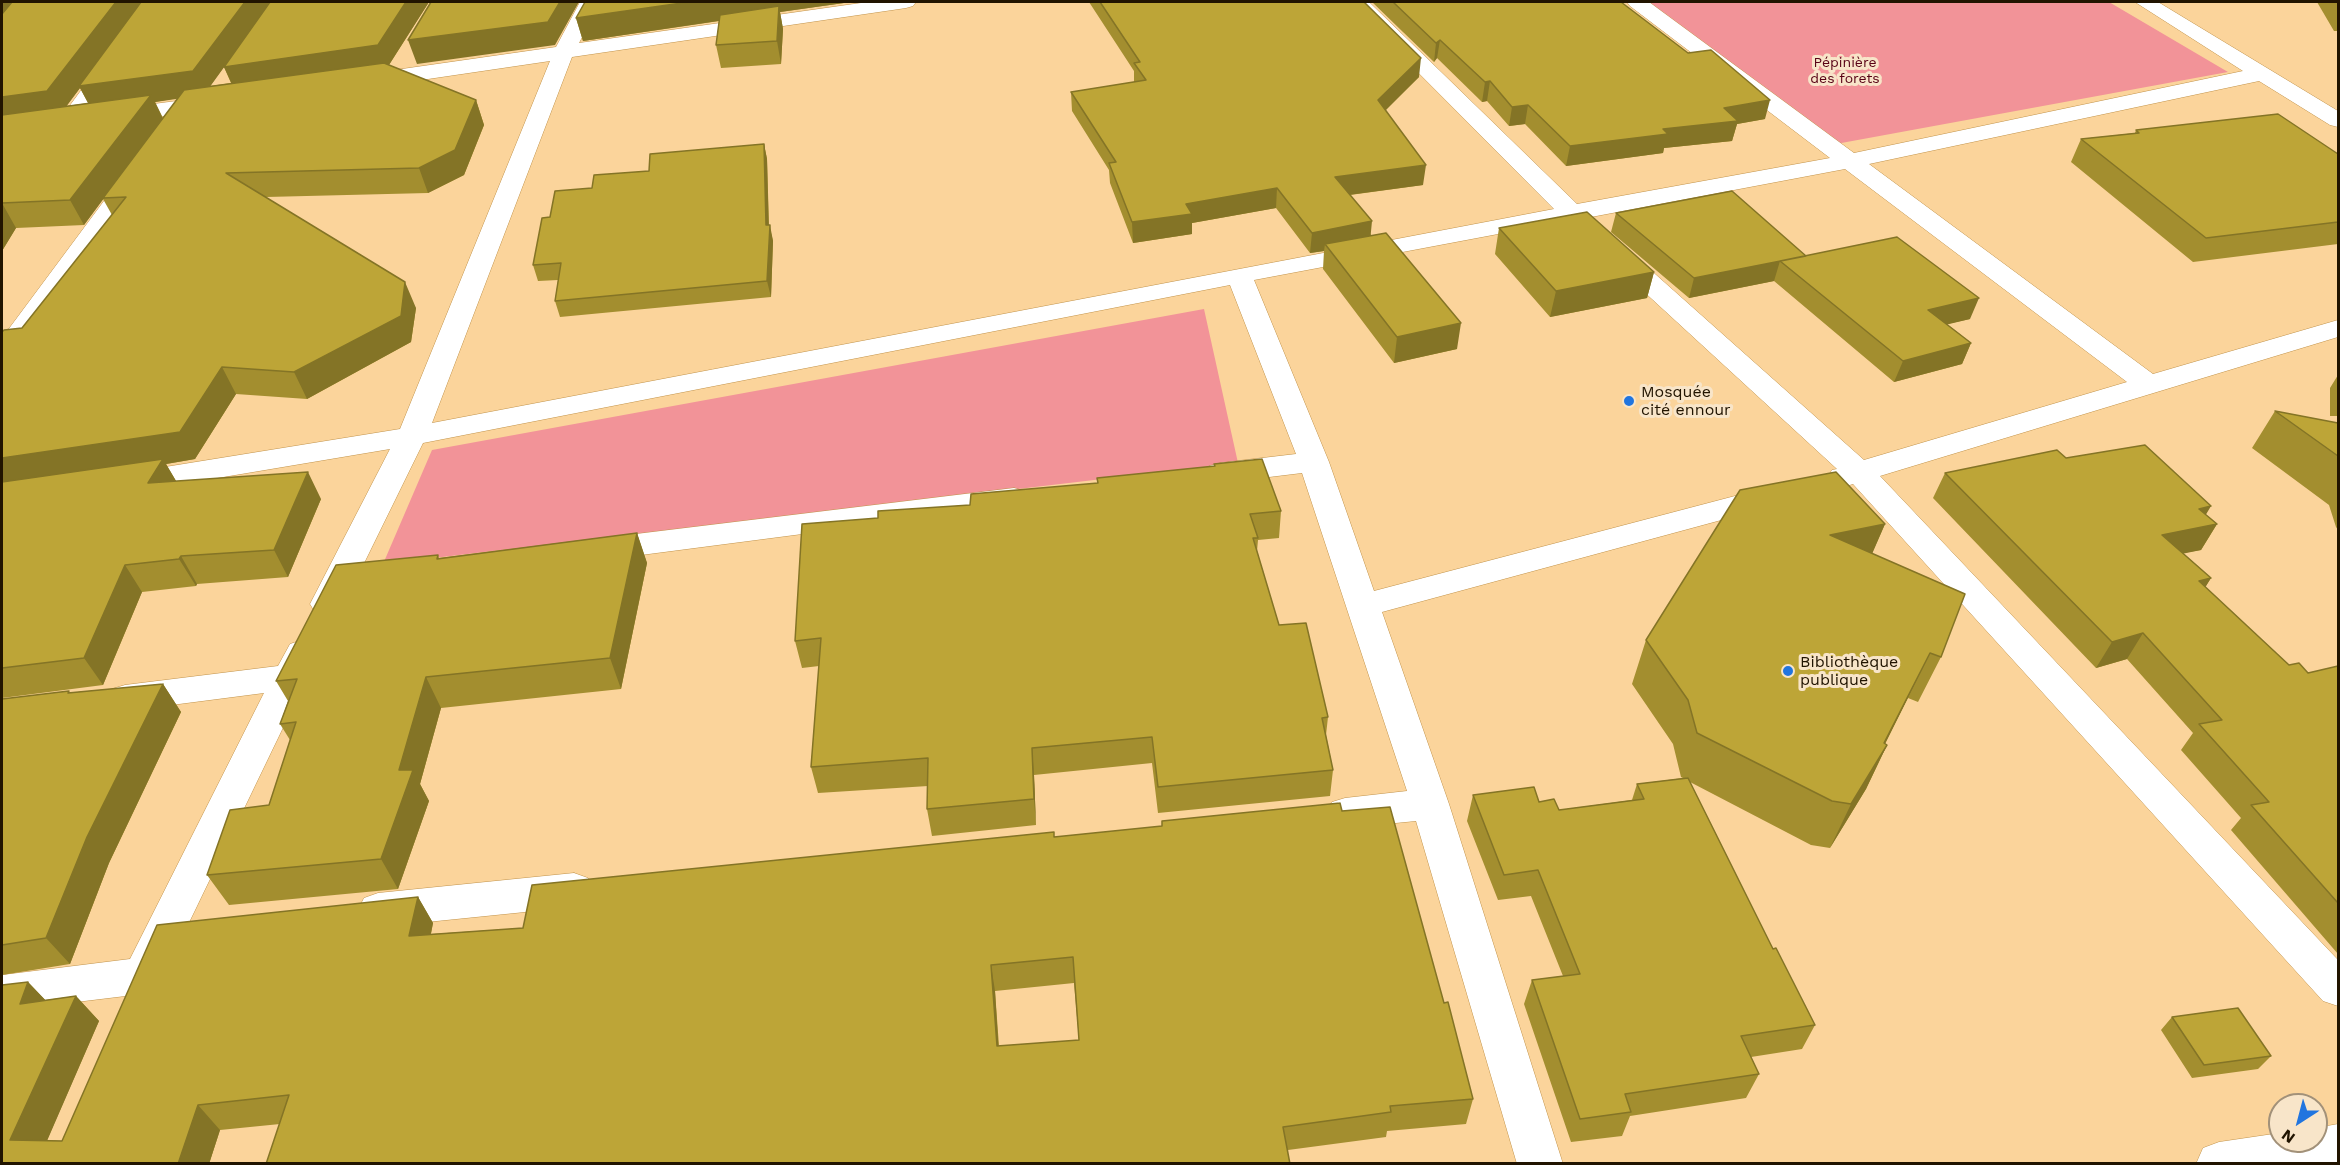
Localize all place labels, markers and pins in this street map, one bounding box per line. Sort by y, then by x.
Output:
place label: Mosquée cité ennour [1641,382,1731,420]
marker: Mosquée cité ennour [1622,394,1636,408]
place label: Bibliothèque publique [1800,652,1898,690]
marker: Bibliothèque publique [1781,664,1795,678]

